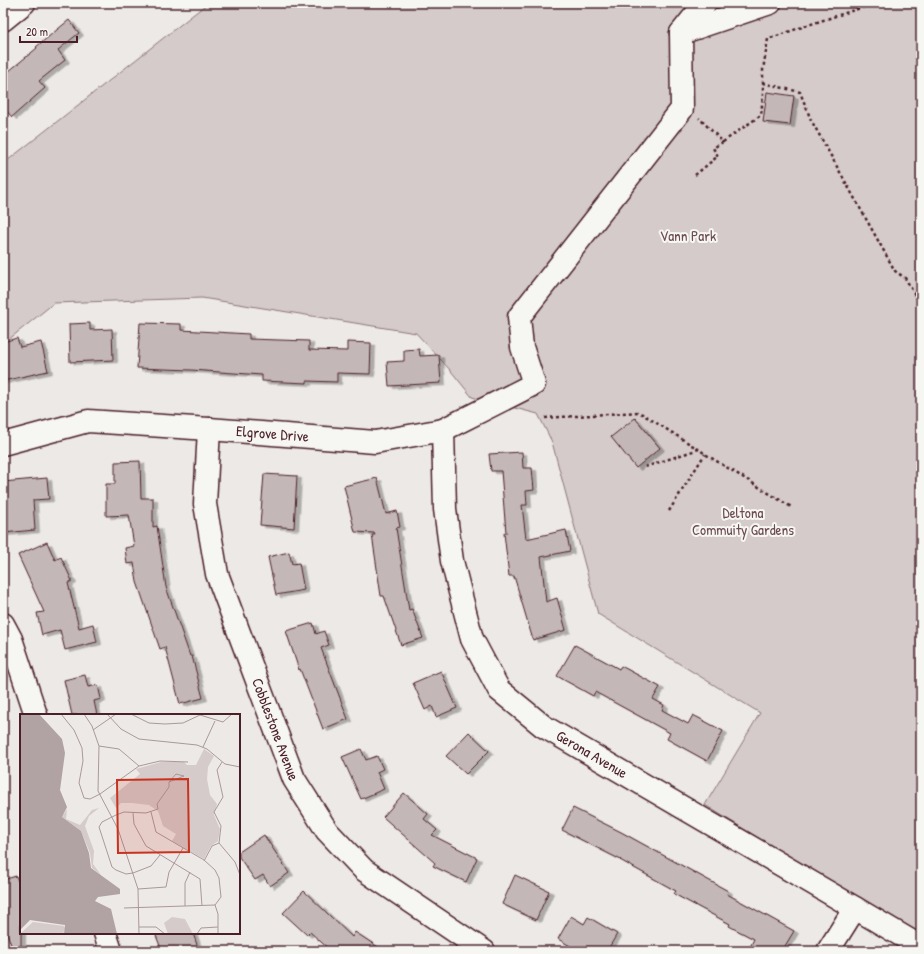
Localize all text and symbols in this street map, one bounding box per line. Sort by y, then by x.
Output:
scale bar [20,18,77,44]
text: 20 m [26,23,48,40]
park label: Vann Park [660,225,716,246]
street label: Elgrove Drive [235,420,310,447]
park label: Deltona Commuity Gardens [692,502,794,540]
street label: Cobblestone Avenue [247,675,305,783]
inset map [20,714,240,934]
street label: Gerona Avenue [552,725,632,783]

